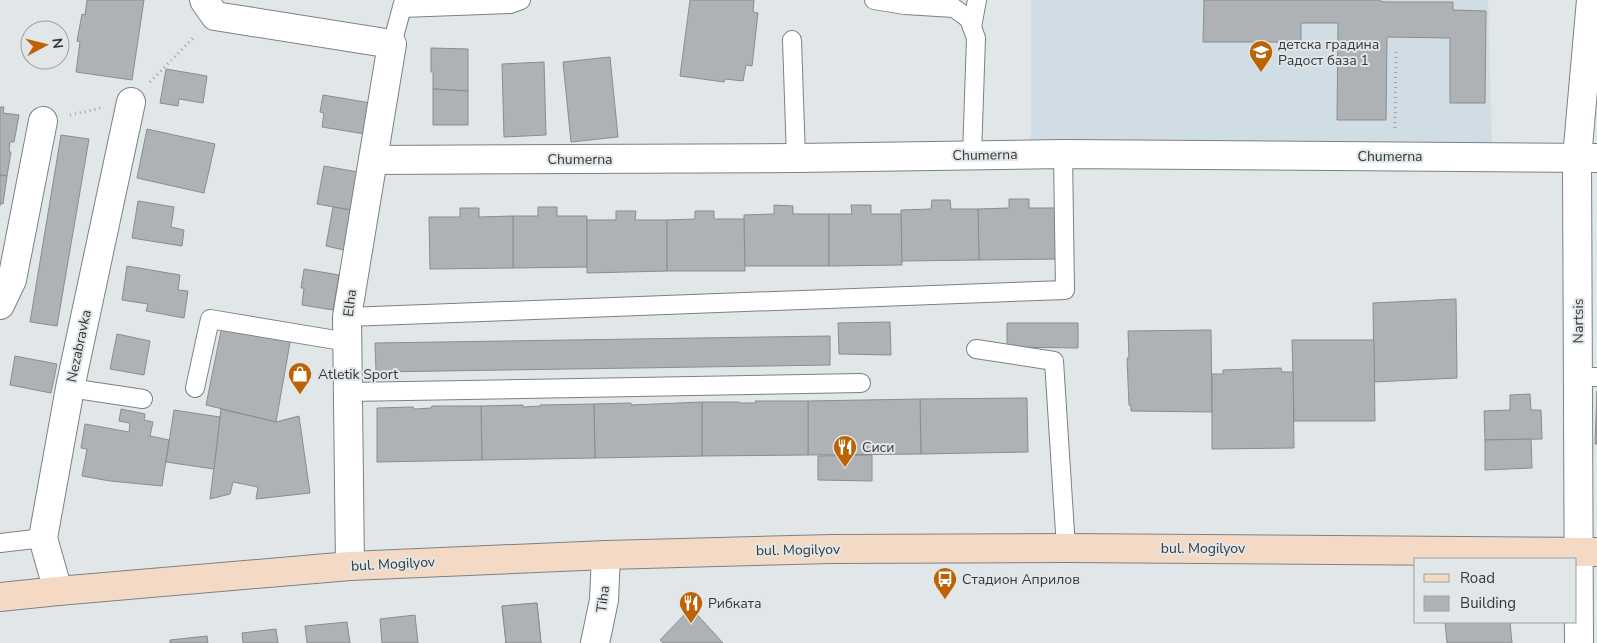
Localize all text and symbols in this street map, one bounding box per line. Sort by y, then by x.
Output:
north arrow [20,20,70,70]
place label: детска градина Радост база 1 [1278,35,1379,70]
text: N [47,37,67,50]
school or university icon: детска градина Радост база 1 [1248,39,1274,73]
street label: Chumerna [952,145,1018,165]
street label: Chumerna [1357,147,1423,166]
street label: Chumerna [547,150,613,169]
street label: Elha [339,288,361,318]
street label: Nartsis [1569,298,1588,343]
street label: Nezabravka [62,308,96,384]
shop icon: Atletik Sport [287,361,313,395]
place label: Atletik Sport [318,365,398,384]
restaurant icon: Сиси [832,434,858,468]
place label: Сиси [862,438,894,457]
street label: bul. Mogilyov [1161,539,1246,558]
street label: bul. Mogilyov [756,540,841,560]
street label: bul. Mogilyov [350,552,436,576]
legend [1414,558,1577,623]
bus stop icon: Стадион Априлов [932,566,958,600]
text: Road [1460,568,1495,588]
place label: Стадион Априлов [962,570,1080,589]
street label: Tiha [592,584,614,614]
restaurant icon: Рибката [678,590,704,624]
text: Building [1460,593,1516,613]
place label: Рибката [708,594,762,613]

